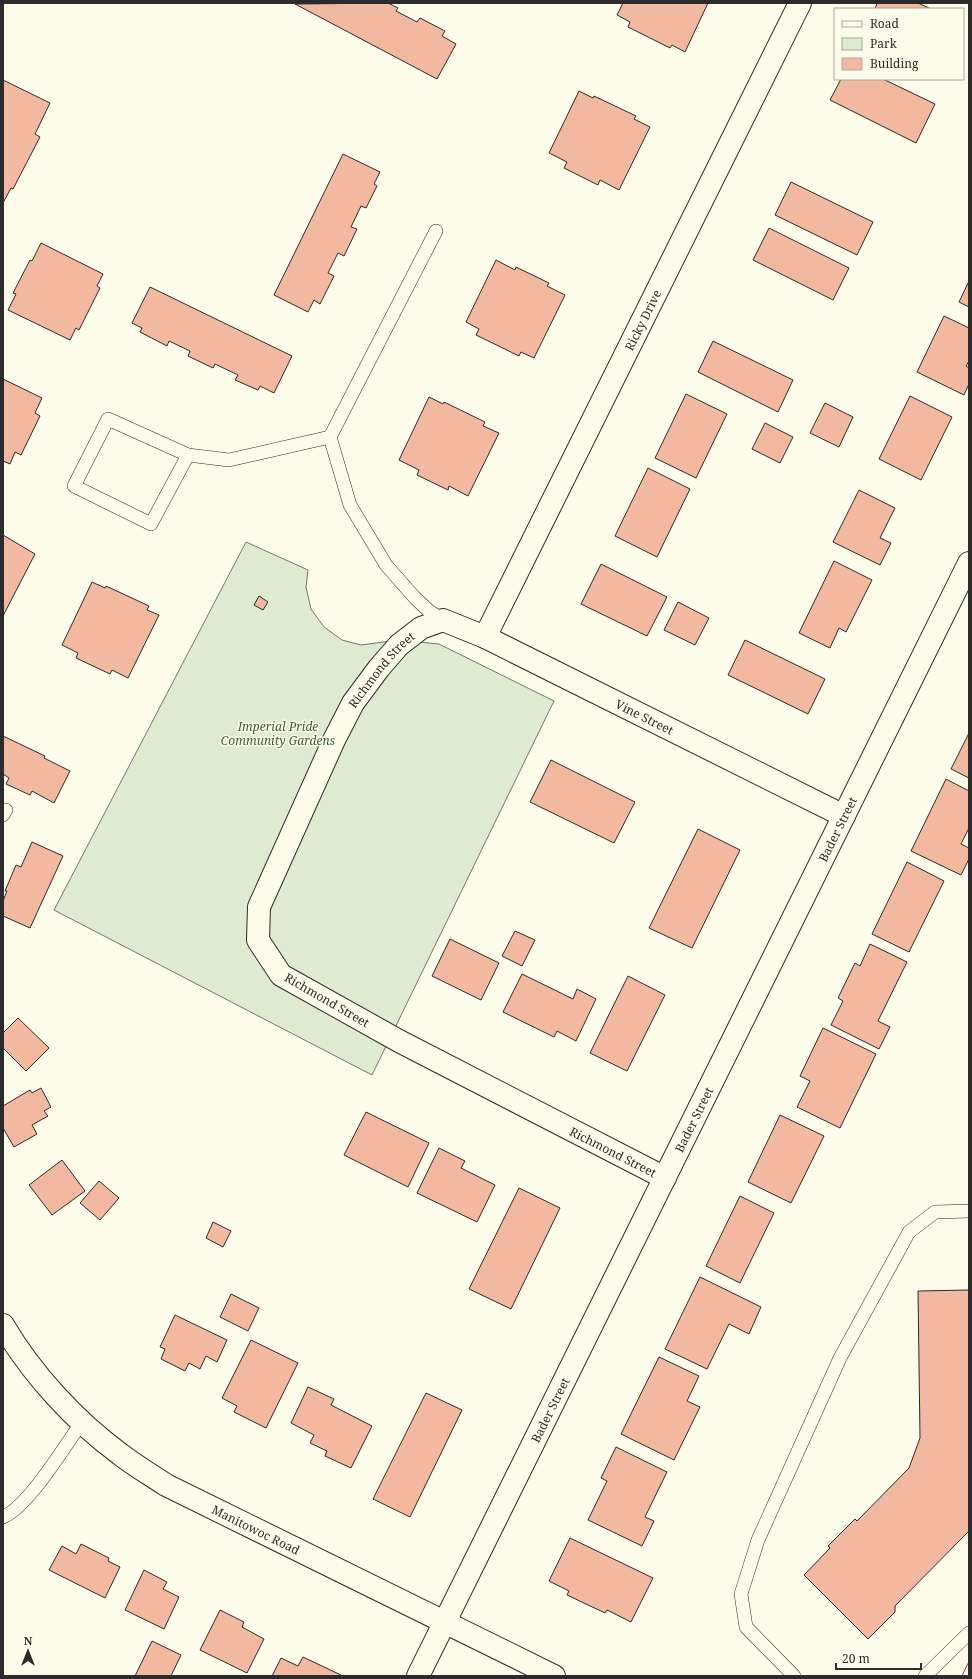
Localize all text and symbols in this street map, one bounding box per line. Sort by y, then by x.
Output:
legend [834,8,964,80]
text: Road [870,15,900,32]
text: Park [870,35,898,52]
text: Building [870,55,919,72]
street label: Ricky Drive [620,287,665,353]
street label: Richmond Street [344,628,418,711]
street label: Vine Street [613,695,677,738]
park label: Imperial Pride Community Gardens [221,718,336,749]
street label: Bader Street [814,794,861,865]
street label: Richmond Street [282,969,372,1031]
street label: Bader Street [670,1084,717,1155]
street label: Richmond Street [567,1123,659,1181]
street label: Bader Street [526,1374,573,1445]
street label: Manitowoc Road [209,1500,303,1558]
north arrow [8,1631,48,1671]
text: N [24,1633,33,1648]
scale bar [836,1645,921,1671]
text: 20 m [842,1650,870,1667]

